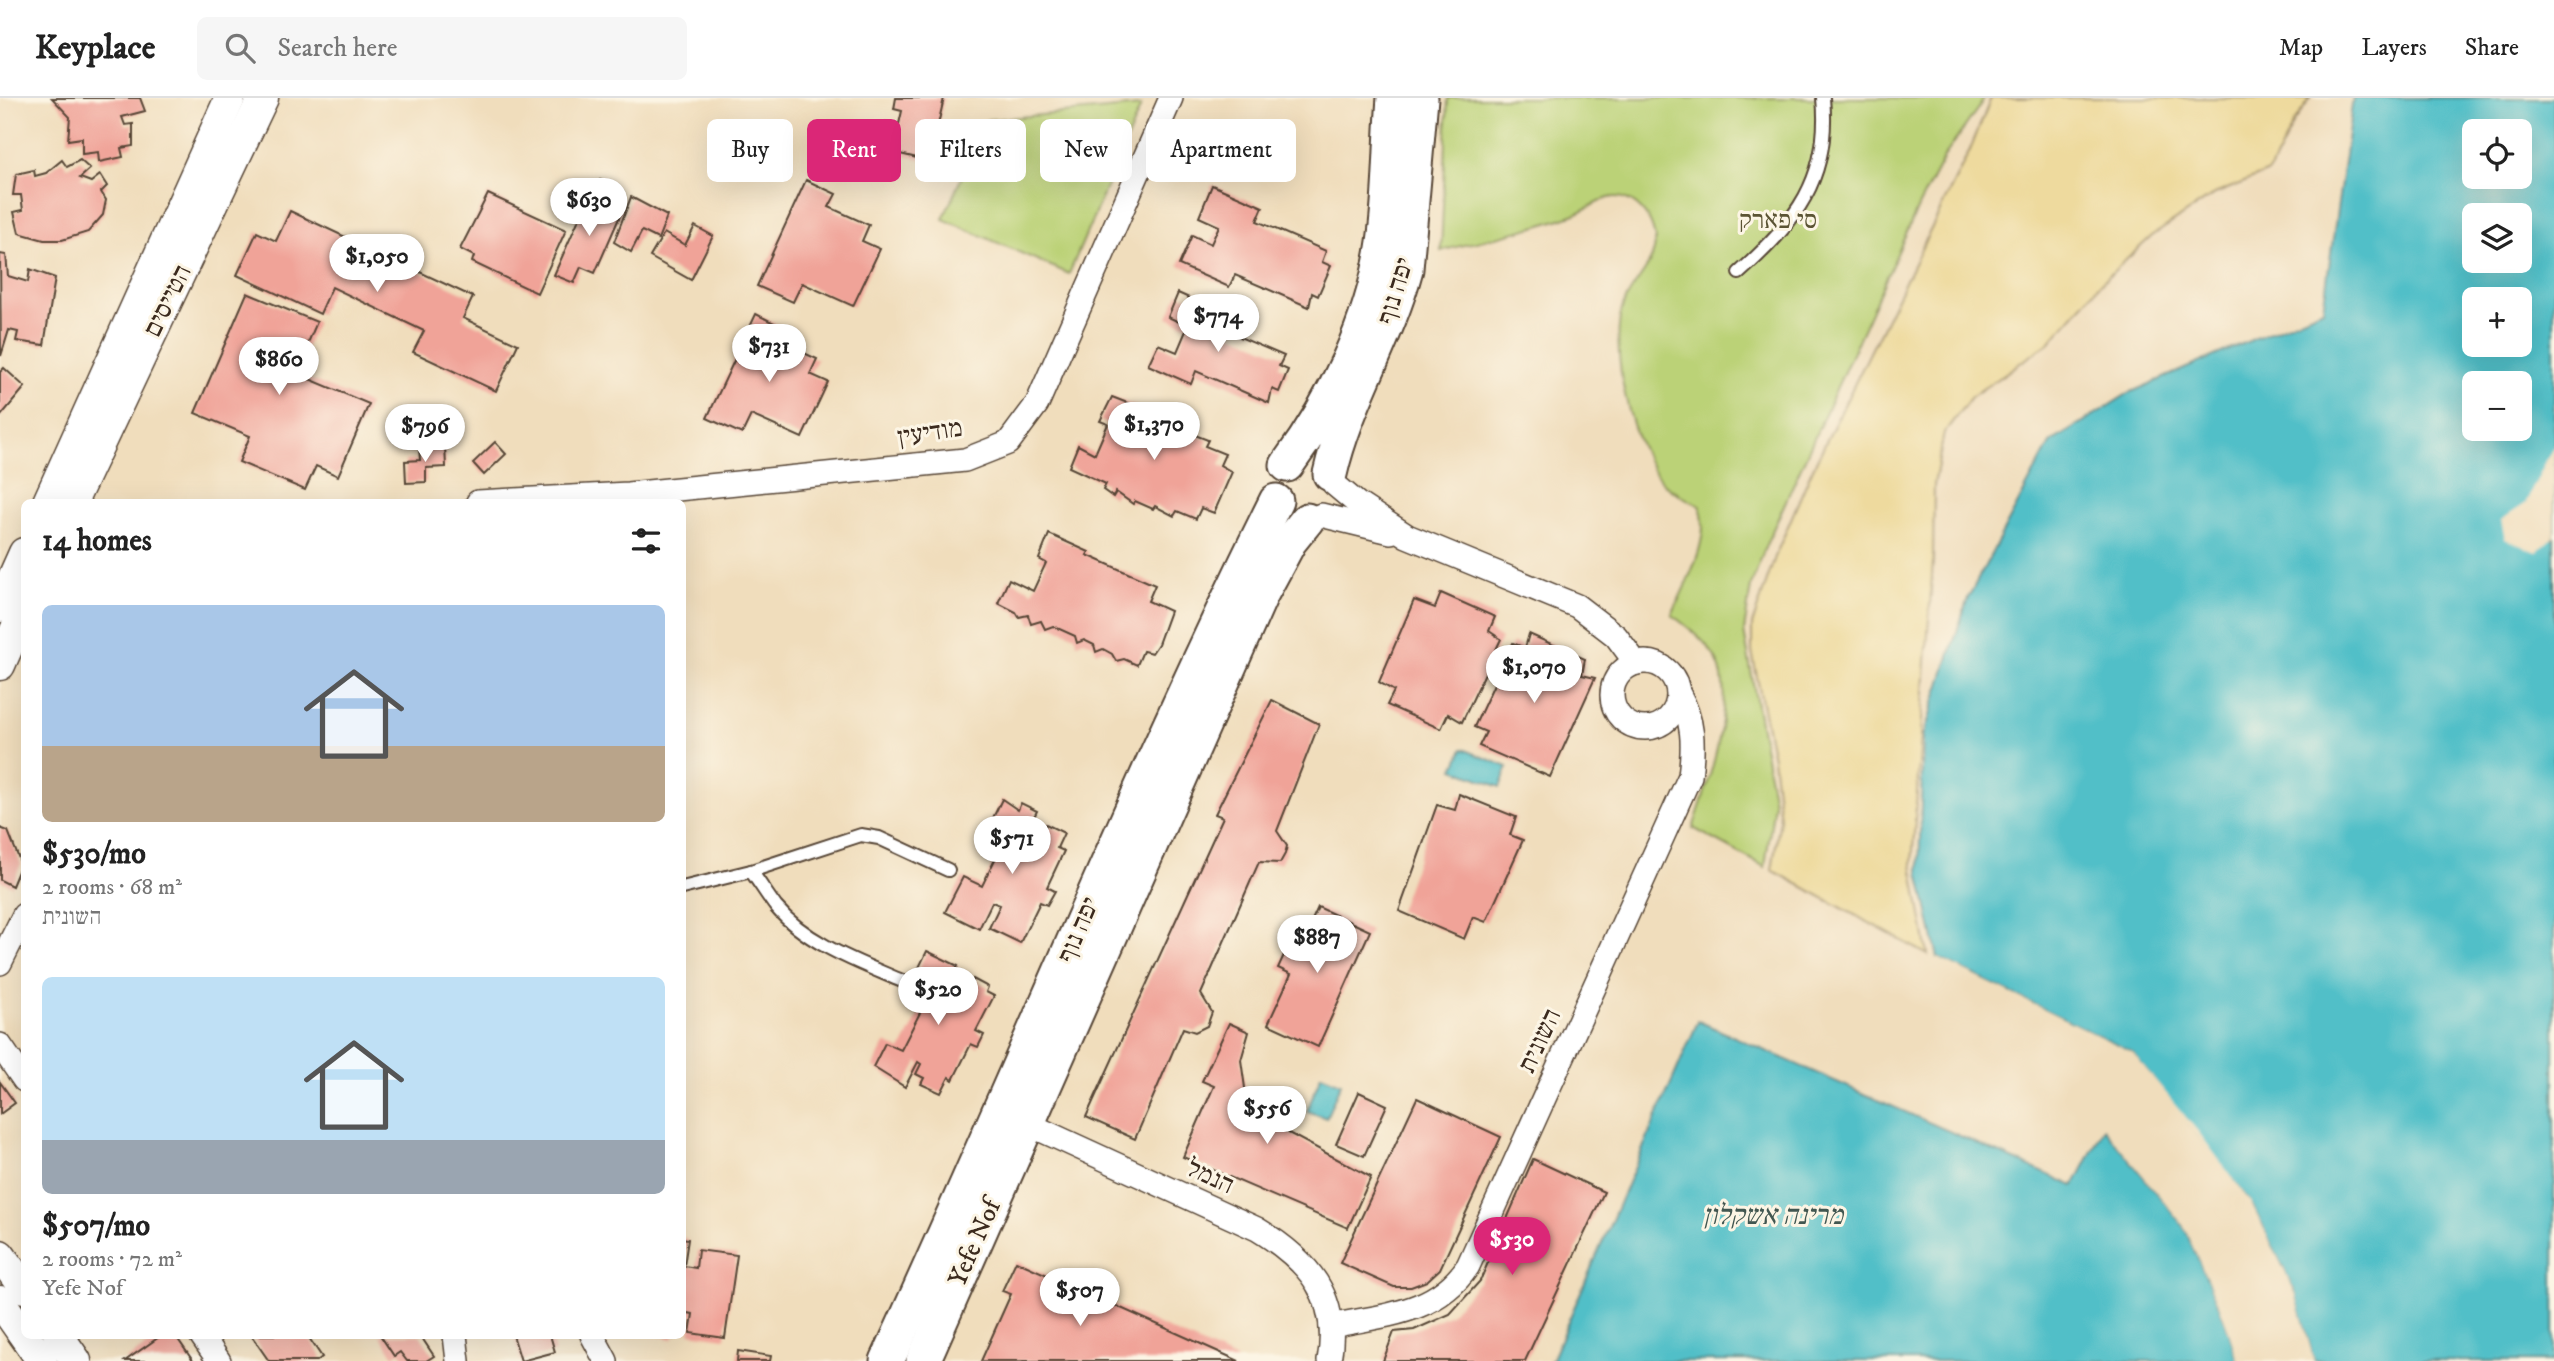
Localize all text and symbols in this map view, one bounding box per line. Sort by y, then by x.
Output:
search box [197,17,687,80]
text: Keyplace [35,28,155,69]
icon: search [221,29,259,67]
text: Search here [277,32,398,65]
text: Map [2279,33,2323,63]
text: Layers [2361,33,2427,63]
text: Share [2465,33,2519,63]
chip: Buy [707,119,793,182]
chip: Rent [807,119,901,182]
chip: Filters [915,119,1026,182]
chip: New [1040,119,1132,182]
chip: Apartment [1146,119,1296,182]
map controls [2462,119,2532,441]
button: locate [2462,119,2532,189]
pin: $630 [548,178,630,238]
text: $630 [566,186,612,215]
button: layers [2462,203,2532,273]
park label: סי פארק [1739,204,1817,237]
pin: $1,050 [320,234,434,294]
text: $1,050 [345,242,409,271]
street label: יפה נוף [1370,254,1422,328]
street label: הטייסים [136,260,200,342]
button: + [2462,287,2532,357]
pin: $774 [1177,294,1259,354]
text: $774 [1193,302,1243,331]
pin: $731 [728,324,810,384]
text: $731 [748,332,790,361]
pin: $860 [238,338,320,397]
text: $860 [255,345,303,374]
button: − [2462,371,2532,441]
pin: $1,370 [1097,402,1211,462]
pin: $796 [384,404,466,464]
text: $1,370 [1124,410,1184,439]
text: $796 [401,412,449,441]
street label: מודיעין [895,412,965,454]
icon: filters [627,522,665,560]
text: 14 homes [42,523,152,560]
pin: $1,070 [1477,646,1591,705]
icon: home [291,651,417,777]
text: $1,070 [1502,653,1566,682]
pin: $571 [971,816,1053,876]
text: $571 [990,824,1034,853]
text: $530/mo [42,836,146,873]
text: 2 rooms · 68 m² [42,873,182,902]
street label: יפה נוף [1051,892,1107,968]
text: השונית [42,903,101,932]
pin: $887 [1276,916,1358,975]
text: $887 [1293,923,1341,952]
pin: $520 [897,968,979,1027]
text: $520 [914,975,962,1004]
street label: השונית [1511,1004,1569,1078]
icon: home [291,1022,417,1148]
pin: $556 [1226,1086,1308,1146]
text: $556 [1243,1094,1291,1123]
street label: הנמל [1181,1152,1239,1202]
street label: Yefe Nof [941,1191,1010,1292]
water label: מרינה אשקלון [1703,1198,1845,1233]
text: $507/mo [42,1208,150,1245]
pin: $530 [1471,1218,1553,1277]
text: $530 [1490,1225,1534,1254]
text: 2 rooms · 72 m² [42,1245,182,1274]
pin: $507 [1039,1268,1121,1328]
text: Yefe Nof [42,1274,123,1303]
text: $507 [1056,1276,1104,1305]

